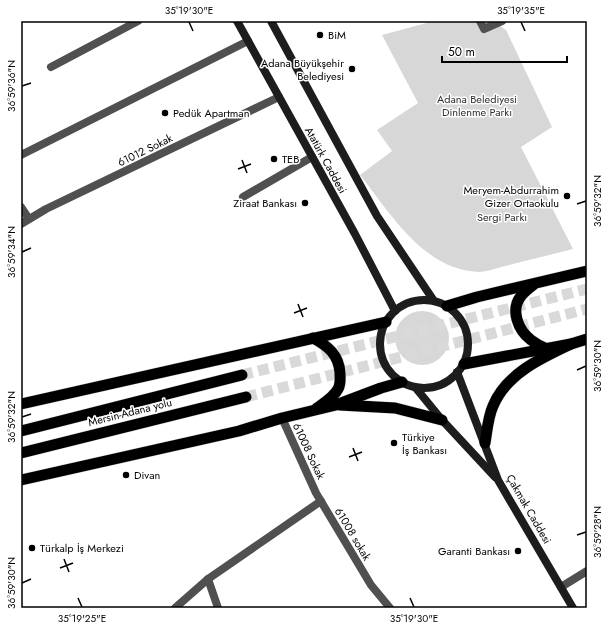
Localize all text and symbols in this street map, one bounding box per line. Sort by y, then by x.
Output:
text: 35°19'30"E [165,3,213,18]
text: 35°19'35"E [497,3,545,18]
place label: BiM [328,27,346,43]
marker: BiM [315,30,325,40]
scale bar [442,38,567,64]
text: 50 m [448,43,475,61]
place label: Adana Büyükşehir Belediyesi [261,55,344,84]
text: 36°59'36"N [4,60,19,112]
marker: Adana Büyükşehir Belediyesi [347,64,357,74]
park label: Adana Belediyesi Dinlenme Parkı [437,91,517,120]
place label: Pedük Apartman [173,105,249,121]
marker: Pedük Apartman [160,108,170,118]
street label: Atatürk Caddesi [301,124,351,196]
street label: 61012 Sokak [115,130,175,170]
place label: TEB [282,151,299,167]
marker: TEB [269,154,279,164]
text: 36°59'32"N [590,175,605,227]
place label: Meryem-Abdurrahim Gizer Ortaokulu [463,182,559,211]
marker: Meryem-Abdurrahim Gizer Ortaokulu [562,191,572,201]
place label: Ziraat Bankası [233,195,297,211]
marker: Ziraat Bankası [300,198,310,208]
park label: Sergi Parkı [477,209,527,225]
text: 36°59'34"N [4,226,19,278]
text: 36°59'30"N [590,340,605,392]
text: 36°59'32"N [4,391,19,443]
street label: Mersin-Adana yolu [86,394,174,430]
street label: 61008 Sokak [289,420,329,482]
place label: Türkiye İş Bankası [402,429,447,458]
marker: Türkiye İş Bankası [389,438,399,448]
place label: Divan [134,467,160,483]
marker: Divan [121,470,131,480]
street label: Çakmak Caddesi [503,471,555,547]
street label: 61008 sokak [331,505,375,564]
text: 36°59'28"N [590,506,605,558]
place label: Türkalp İş Merkezi [40,540,124,556]
marker: Türkalp İş Merkezi [27,543,37,553]
place label: Garanti Bankası [438,543,510,559]
marker: Garanti Bankası [513,546,523,556]
text: 36°59'30"N [4,557,19,609]
text: 35°19'25"E [58,611,106,626]
text: 35°19'30"E [390,611,438,626]

